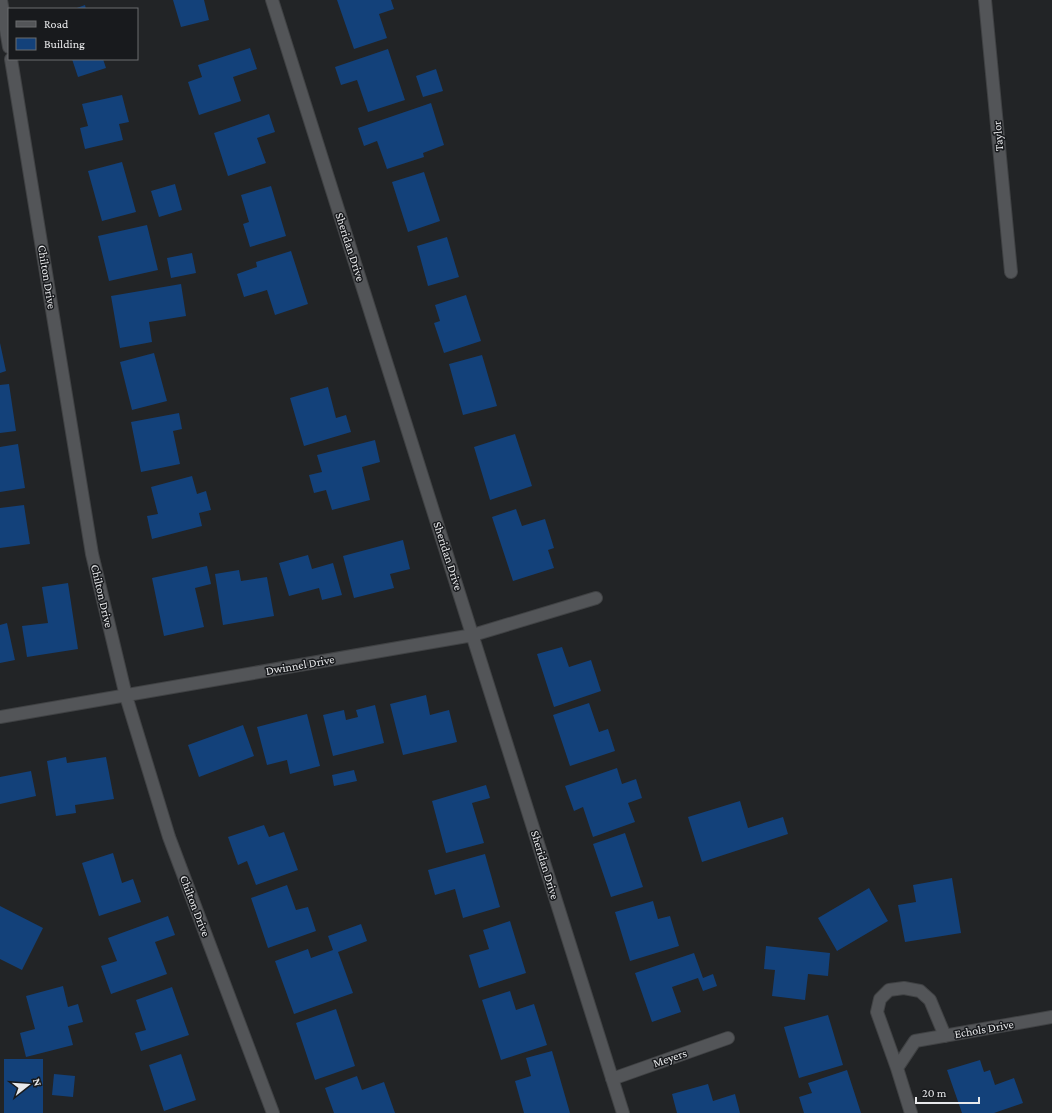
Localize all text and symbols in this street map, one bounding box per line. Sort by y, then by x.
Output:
legend [8,8,138,60]
text: Road [44,17,69,31]
text: Building [44,37,85,51]
street label: Taylor [990,119,1006,152]
street label: Sheridan Drive [332,211,368,283]
street label: Chilton Drive [35,244,59,310]
street label: Sheridan Drive [430,520,466,592]
street label: Chilton Drive [88,563,116,629]
street label: Dwinnel Drive [264,652,336,678]
street label: Sheridan Drive [528,829,562,901]
street label: Chilton Drive [177,873,213,939]
street label: Echols Drive [953,1017,1015,1041]
street label: Meyers [651,1046,689,1070]
north arrow [8,1065,48,1105]
text: N [31,1077,45,1088]
scale bar [916,1079,979,1105]
text: 20 m [922,1086,947,1100]

